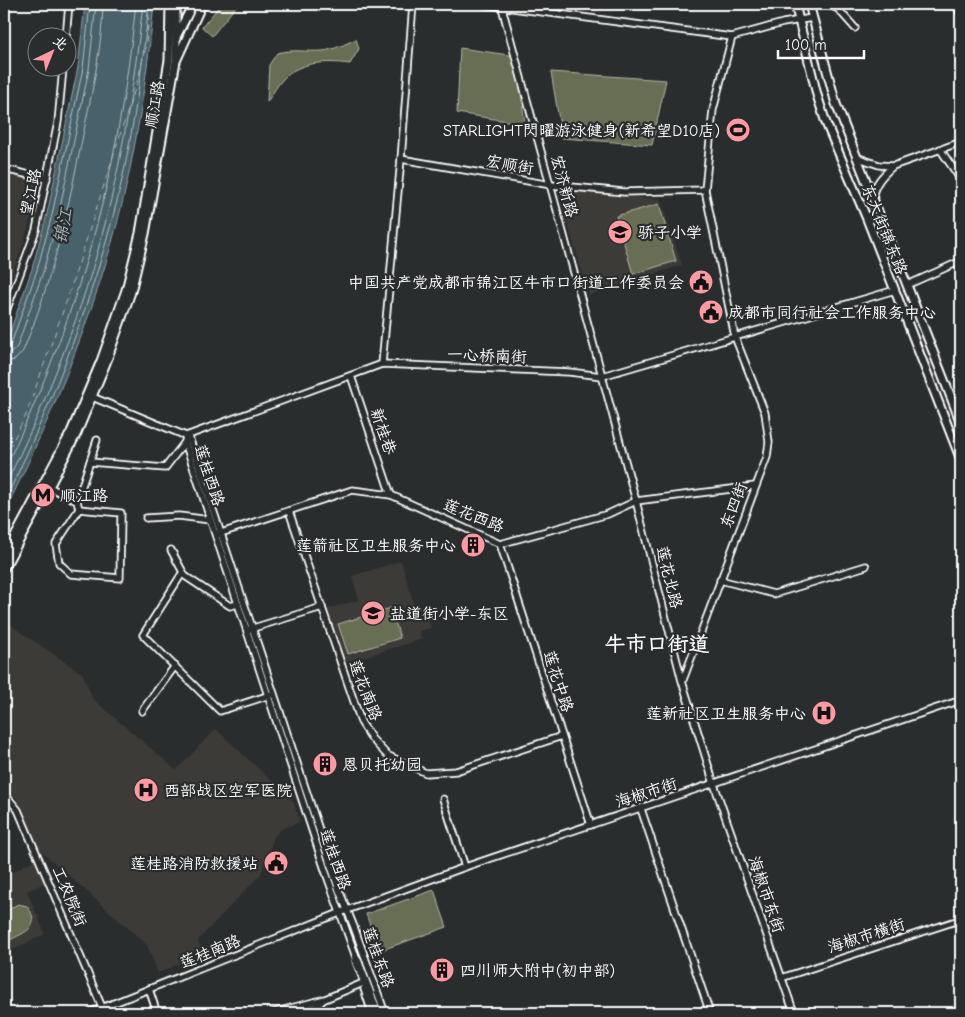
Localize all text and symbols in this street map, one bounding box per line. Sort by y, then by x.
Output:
north arrow [28,28,78,78]
scale bar [778,28,864,60]
text: 北 [50,32,71,54]
text: 100 m [785,36,827,54]
street label: 顺江路 [142,79,168,129]
sports icon: STARLIGHT閃曜游泳健身(新希望D10店) [725,117,751,143]
place label: STARLIGHT閃曜游泳健身(新希望D10店) [443,122,720,140]
street label: 宏顺街 [485,152,535,178]
street label: 宏济新路 [547,153,581,220]
street label: 望江路 [17,167,45,218]
street label: 东大街锦东路 [858,181,910,277]
water label: 锦江 [50,206,77,246]
school or university icon: 骄子小学 [607,219,633,245]
place label: 骄子小学 [638,224,702,242]
public building icon: 中国共产党成都市锦江区牛市口街道工作委员会 [688,269,714,295]
place label: 中国共产党成都市锦江区牛市口街道工作委员会 [348,274,684,292]
public building icon: 成都市同行社会工作服务中心 [698,299,724,325]
place label: 成都市同行社会工作服务中心 [728,304,936,322]
street label: 一心桥南街 [447,346,527,366]
street label: 新桂巷 [367,406,399,457]
street label: 莲桂西路 [191,442,227,509]
street label: 东四街 [717,480,751,531]
metro station icon: 顺江路 [30,482,56,508]
place label: 顺江路 [60,487,108,505]
street label: 莲花西路 [441,496,507,536]
building icon: 莲箭社区卫生服务中心 [460,532,486,558]
place label: 莲箭社区卫生服务中心 [296,537,456,555]
street label: 莲花北路 [653,544,686,610]
school or university icon: 盐道街小学-东区 [360,600,386,626]
place label: 盐道街小学-东区 [390,605,508,623]
district label: 牛市口街道 [605,632,710,656]
street label: 莲花中路 [540,648,576,715]
street label: 莲花南路 [345,657,385,723]
hospital icon: 莲新社区卫生服务中心 [811,700,837,726]
place label: 莲新社区卫生服务中心 [646,705,806,723]
building icon: 恩贝托幼园 [312,751,338,777]
place label: 恩贝托幼园 [342,756,422,774]
street label: 海椒市街 [613,775,680,811]
hospital icon: 西部战区空军医院 [133,777,159,803]
place label: 西部战区空军医院 [164,782,292,800]
street label: 莲桂西路 [316,826,354,893]
public building icon: 莲桂路消防救援站 [263,850,289,876]
street label: 海椒市东街 [745,854,788,935]
place label: 莲桂路消防救援站 [130,855,258,873]
street label: 工农院街 [48,863,90,929]
street label: 海椒市横街 [825,915,907,957]
street label: 莲桂东路 [359,924,397,990]
street label: 莲桂南路 [177,932,243,972]
building icon: 四川师大附中(初中部) [429,957,455,983]
place label: 四川师大附中(初中部) [460,962,615,980]

